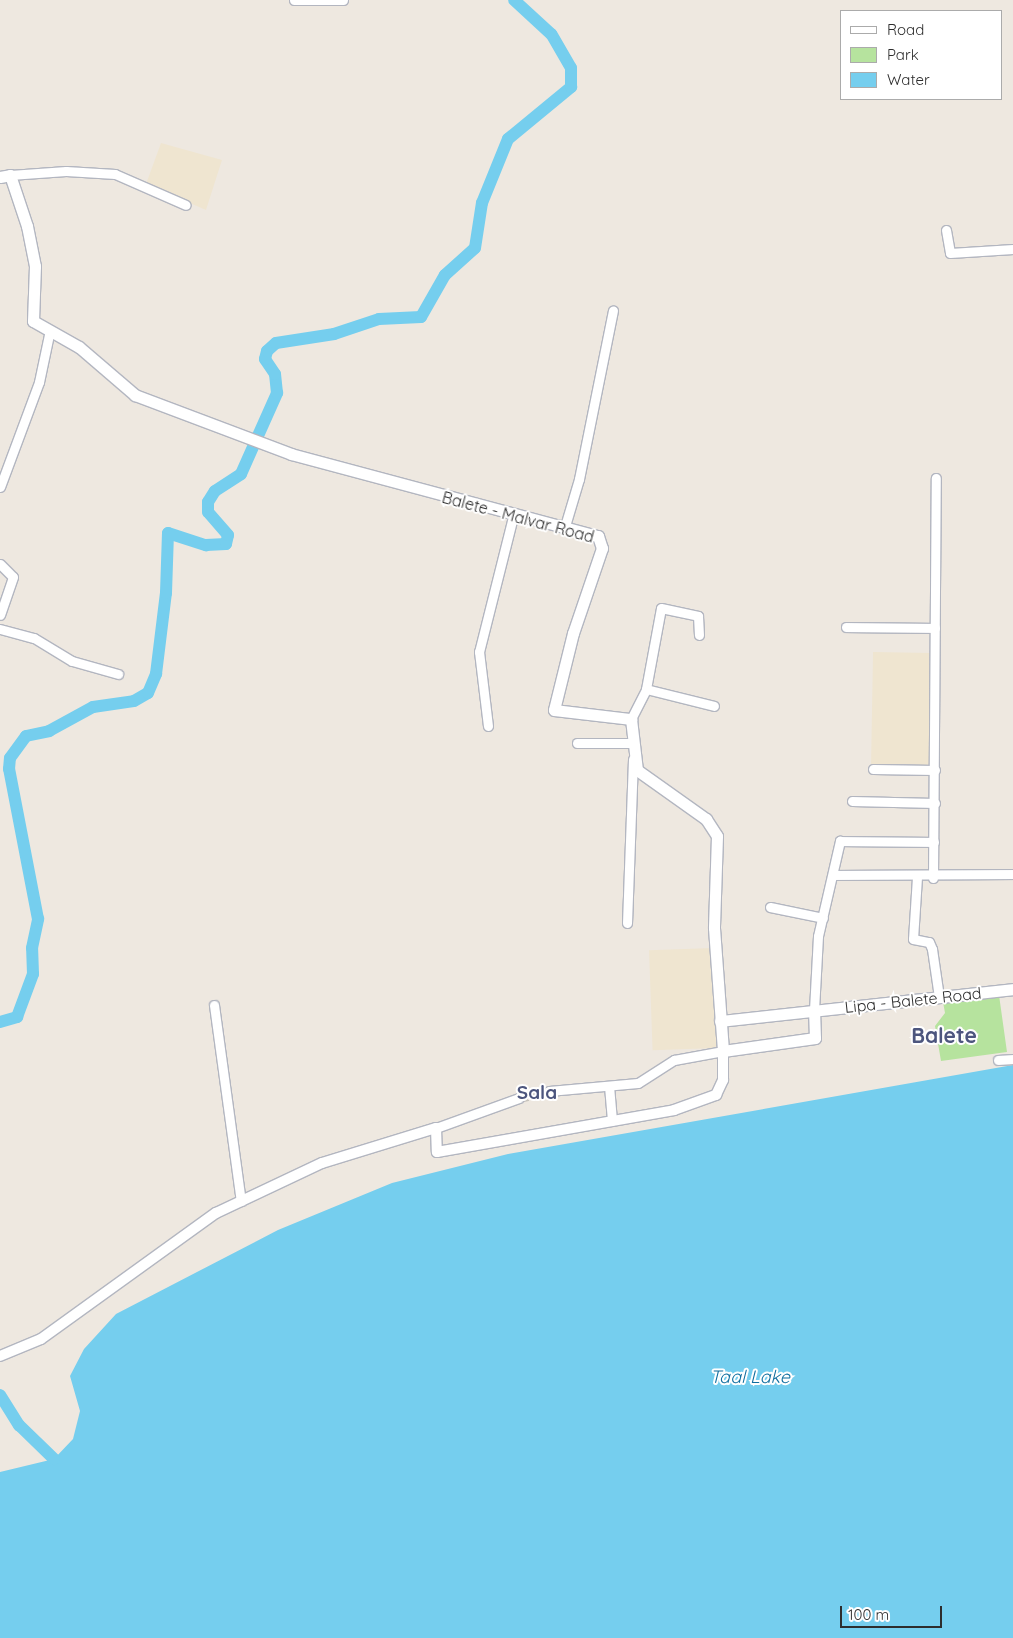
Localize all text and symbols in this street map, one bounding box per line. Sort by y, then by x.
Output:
legend [840,10,1003,100]
text: Road [887,20,924,39]
text: Park [887,45,919,64]
text: Water [887,70,930,89]
street label: Balete - Malvar Road [440,487,596,547]
street label: Lipa - Balete Road [844,983,982,1017]
district label: Balete [911,1022,977,1048]
district label: Sala [517,1082,557,1104]
water label: Taal Lake [710,1366,790,1388]
scale bar [843,1596,946,1628]
text: 100 m [848,1605,889,1624]

